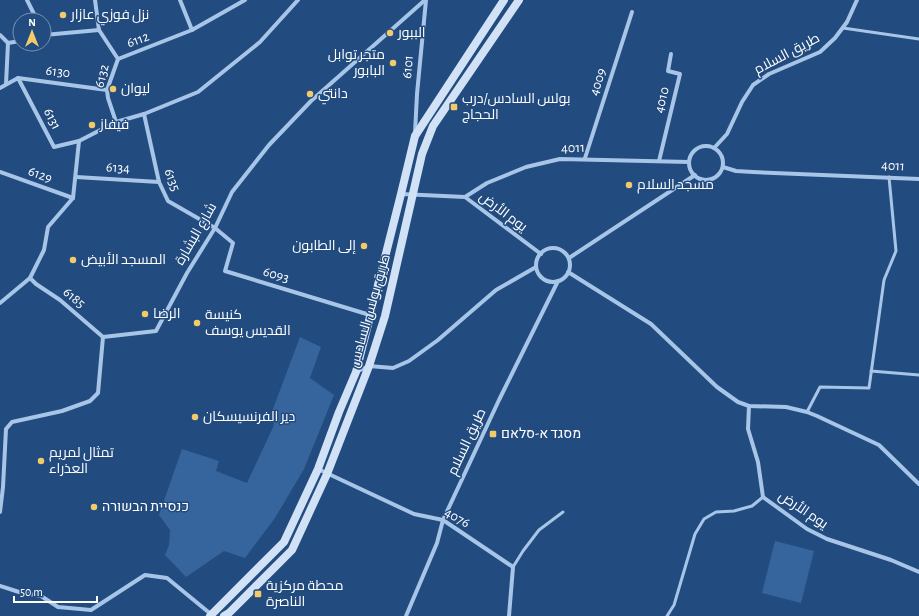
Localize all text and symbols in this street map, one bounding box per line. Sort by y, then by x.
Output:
place label: نزل فوزي عازار [70,8,149,26]
marker: نزل فوزي عازار [58,10,68,20]
north arrow [12,12,52,52]
text: N [28,17,36,28]
place label: الببور [397,26,426,40]
marker: الببور [385,28,395,38]
street label: 6112 [125,30,151,50]
street label: طريق السلام [752,31,823,79]
place label: متجر توابل البابور [328,48,385,78]
street label: 6101 [400,55,416,79]
marker: متجر توابل البابور [388,58,398,68]
street label: 6132 [92,63,112,89]
street label: 6130 [45,64,71,80]
street label: 4009 [587,66,609,98]
place label: ليوان [121,82,150,96]
marker: ليوان [108,84,118,94]
street label: 4010 [652,86,672,114]
place label: دانتي [318,87,348,105]
marker: دانتي [305,89,315,99]
place label: بولس السادس/درب الحجاج [462,92,570,123]
marker: بولس السادس/درب الحجاج [449,102,459,112]
street label: 6131 [41,106,63,132]
place label: فيفاز [99,118,129,132]
marker: فيفاز [87,120,97,130]
street label: 4011 [561,141,585,155]
street label: 4011 [881,158,905,174]
street label: 6134 [106,160,131,176]
street label: 6129 [26,164,54,186]
street label: 6135 [161,167,183,193]
place label: مسجد السلام [637,178,714,194]
marker: مسجد السلام [624,180,634,190]
street label: يوم الأرض [475,189,530,236]
street label: شارع البشارة [173,201,220,268]
place label: إلى الطابون [292,239,356,254]
marker: إلى الطابون [359,241,369,251]
place label: المسجد الأبيض [81,252,166,267]
street label: طريق بولس السادس [347,253,394,370]
marker: المسجد الأبيض [68,255,78,265]
street label: 6093 [261,264,291,286]
street label: 6185 [60,285,88,311]
place label: الرضا [153,307,180,321]
place label: كنيسة القديس يوسف [205,308,291,338]
marker: الرضا [140,309,150,319]
marker: كنيسة القديس يوسف [192,318,202,328]
street label: طريق السلام [445,406,490,478]
place label: دير الفرنسيسكان [203,410,295,424]
marker: دير الفرنسيسكان [190,412,200,422]
place label: מסגד א-סלאם [501,427,581,441]
marker: מסגד א-סלאם [488,429,498,439]
place label: تمثال لمريم العذراء [49,446,114,476]
marker: تمثال لمريم العذراء [36,456,46,466]
street label: يوم الأرض [775,488,831,533]
place label: כנסיית הבשורה [102,500,189,514]
marker: כנסיית הבשורה [89,502,99,512]
street label: 4076 [442,505,472,531]
scale bar [14,578,97,604]
place label: محطة مركزية الناصرة [266,579,343,609]
text: 50 m [20,586,43,598]
marker: محطة مركزية الناصرة [253,589,263,599]

